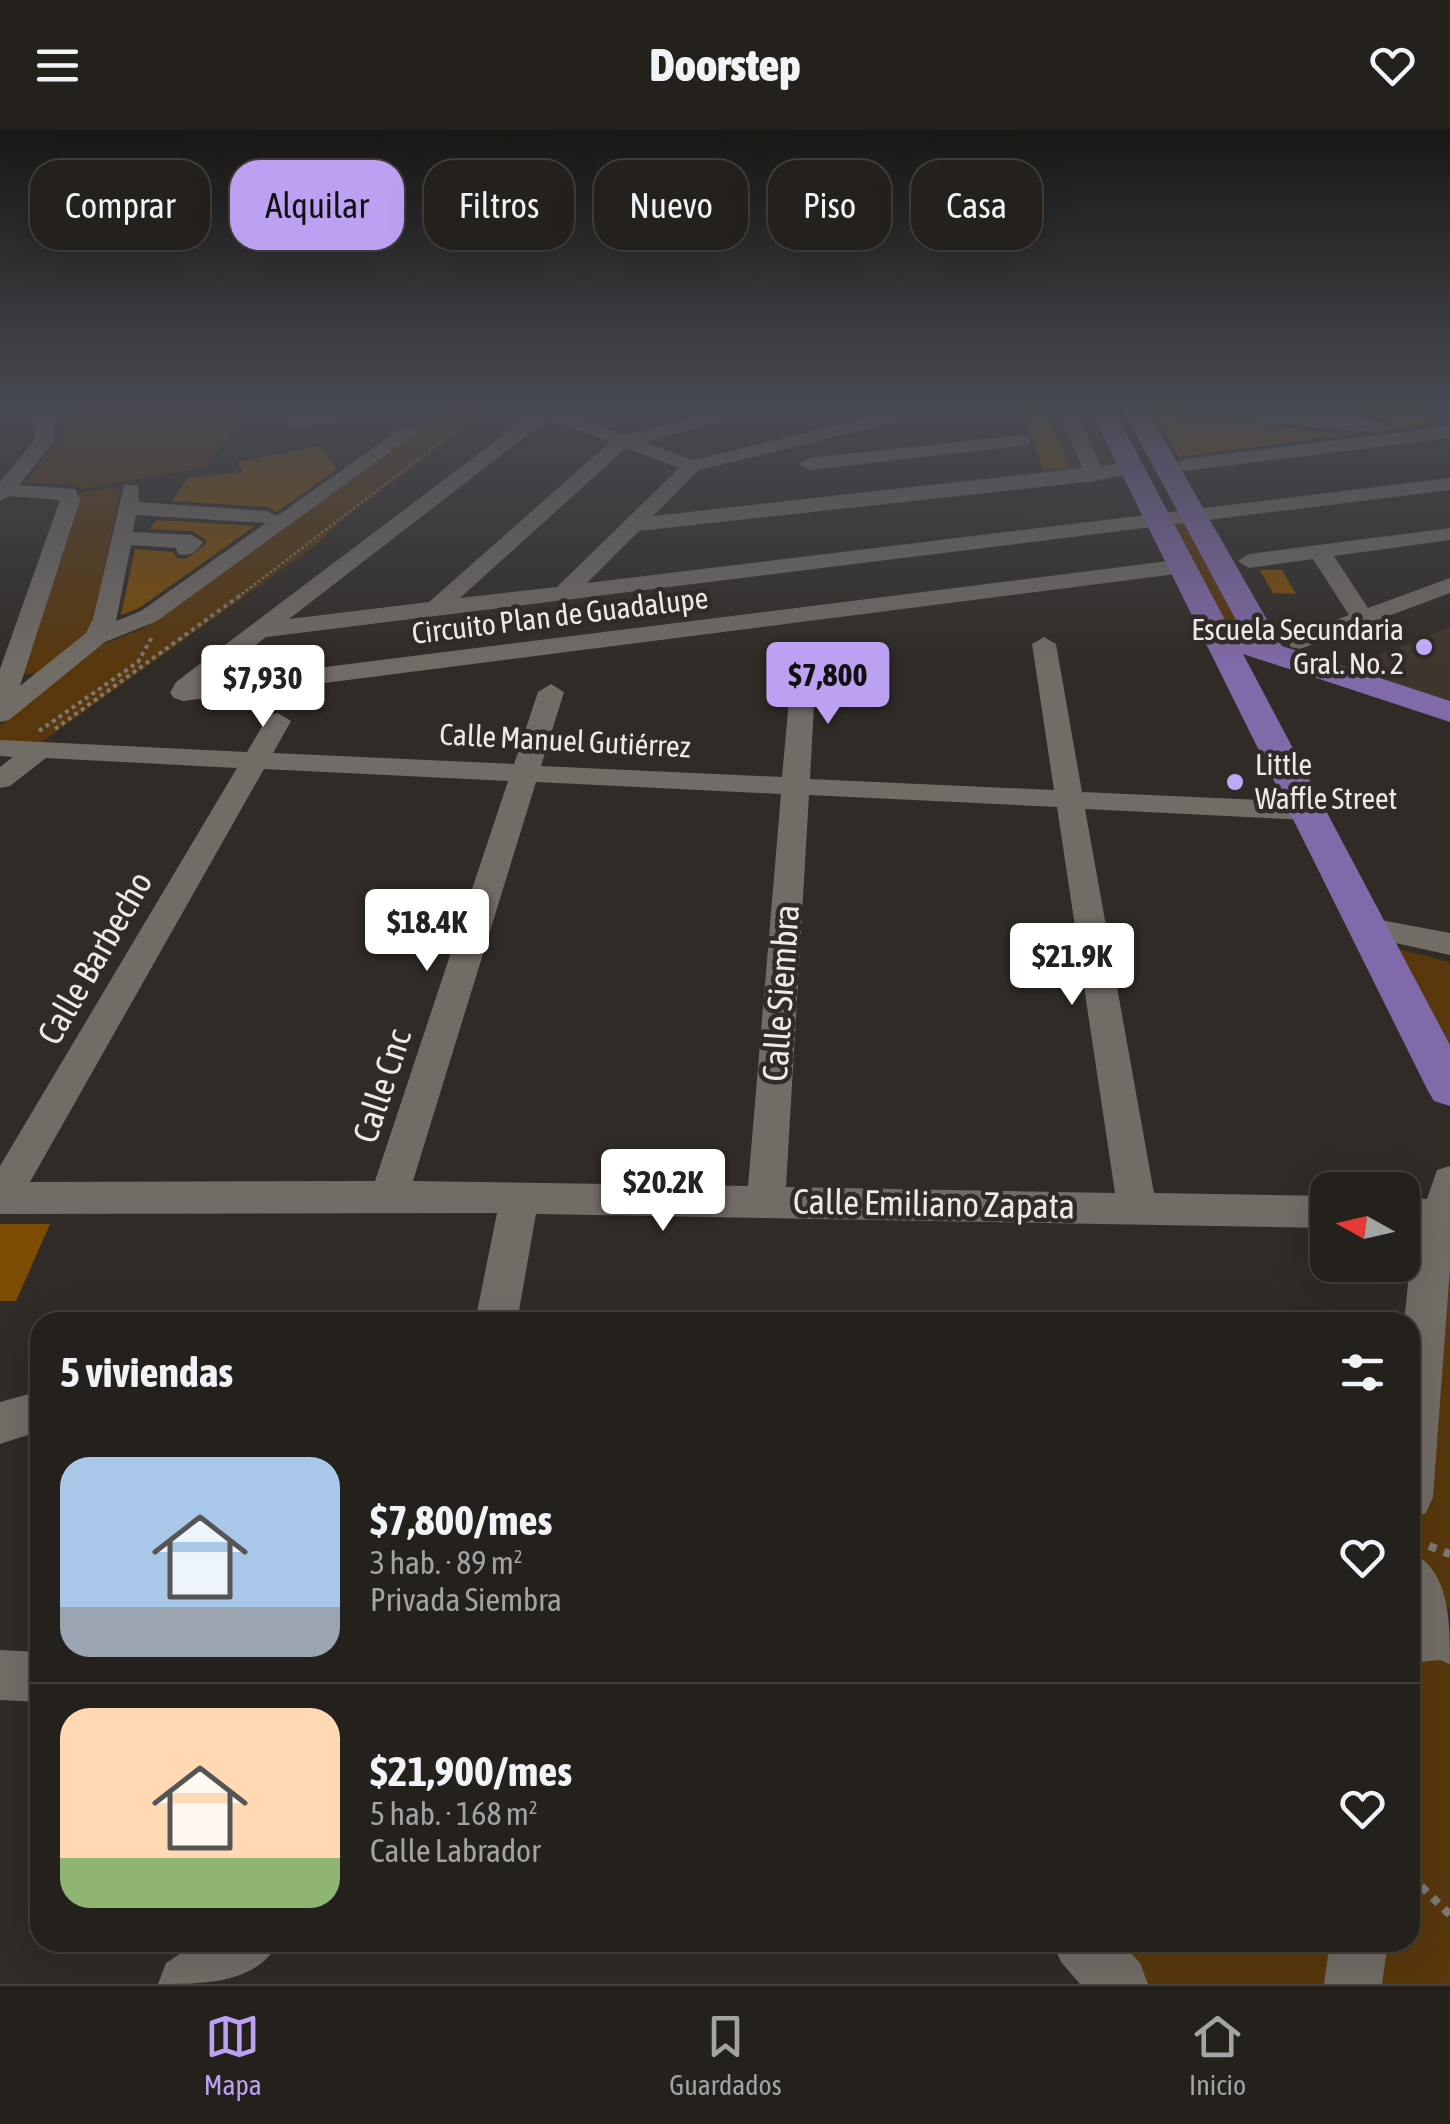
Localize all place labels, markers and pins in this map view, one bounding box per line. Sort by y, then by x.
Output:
place label: Escuela Secundaria Gral. No. 2 [1191,612,1404,680]
marker: Escuela Secundaria Gral. No. 2 [1413,636,1435,658]
pin: $7,800 [747,642,909,727]
pin: $7,930 [182,645,344,730]
place label: Little Waffle Street [1255,747,1397,815]
marker: Little Waffle Street [1224,771,1246,793]
pin: $18.4K [346,889,508,974]
pin: $21.9K [991,923,1153,1008]
pin: $20.2K [582,1149,744,1234]

